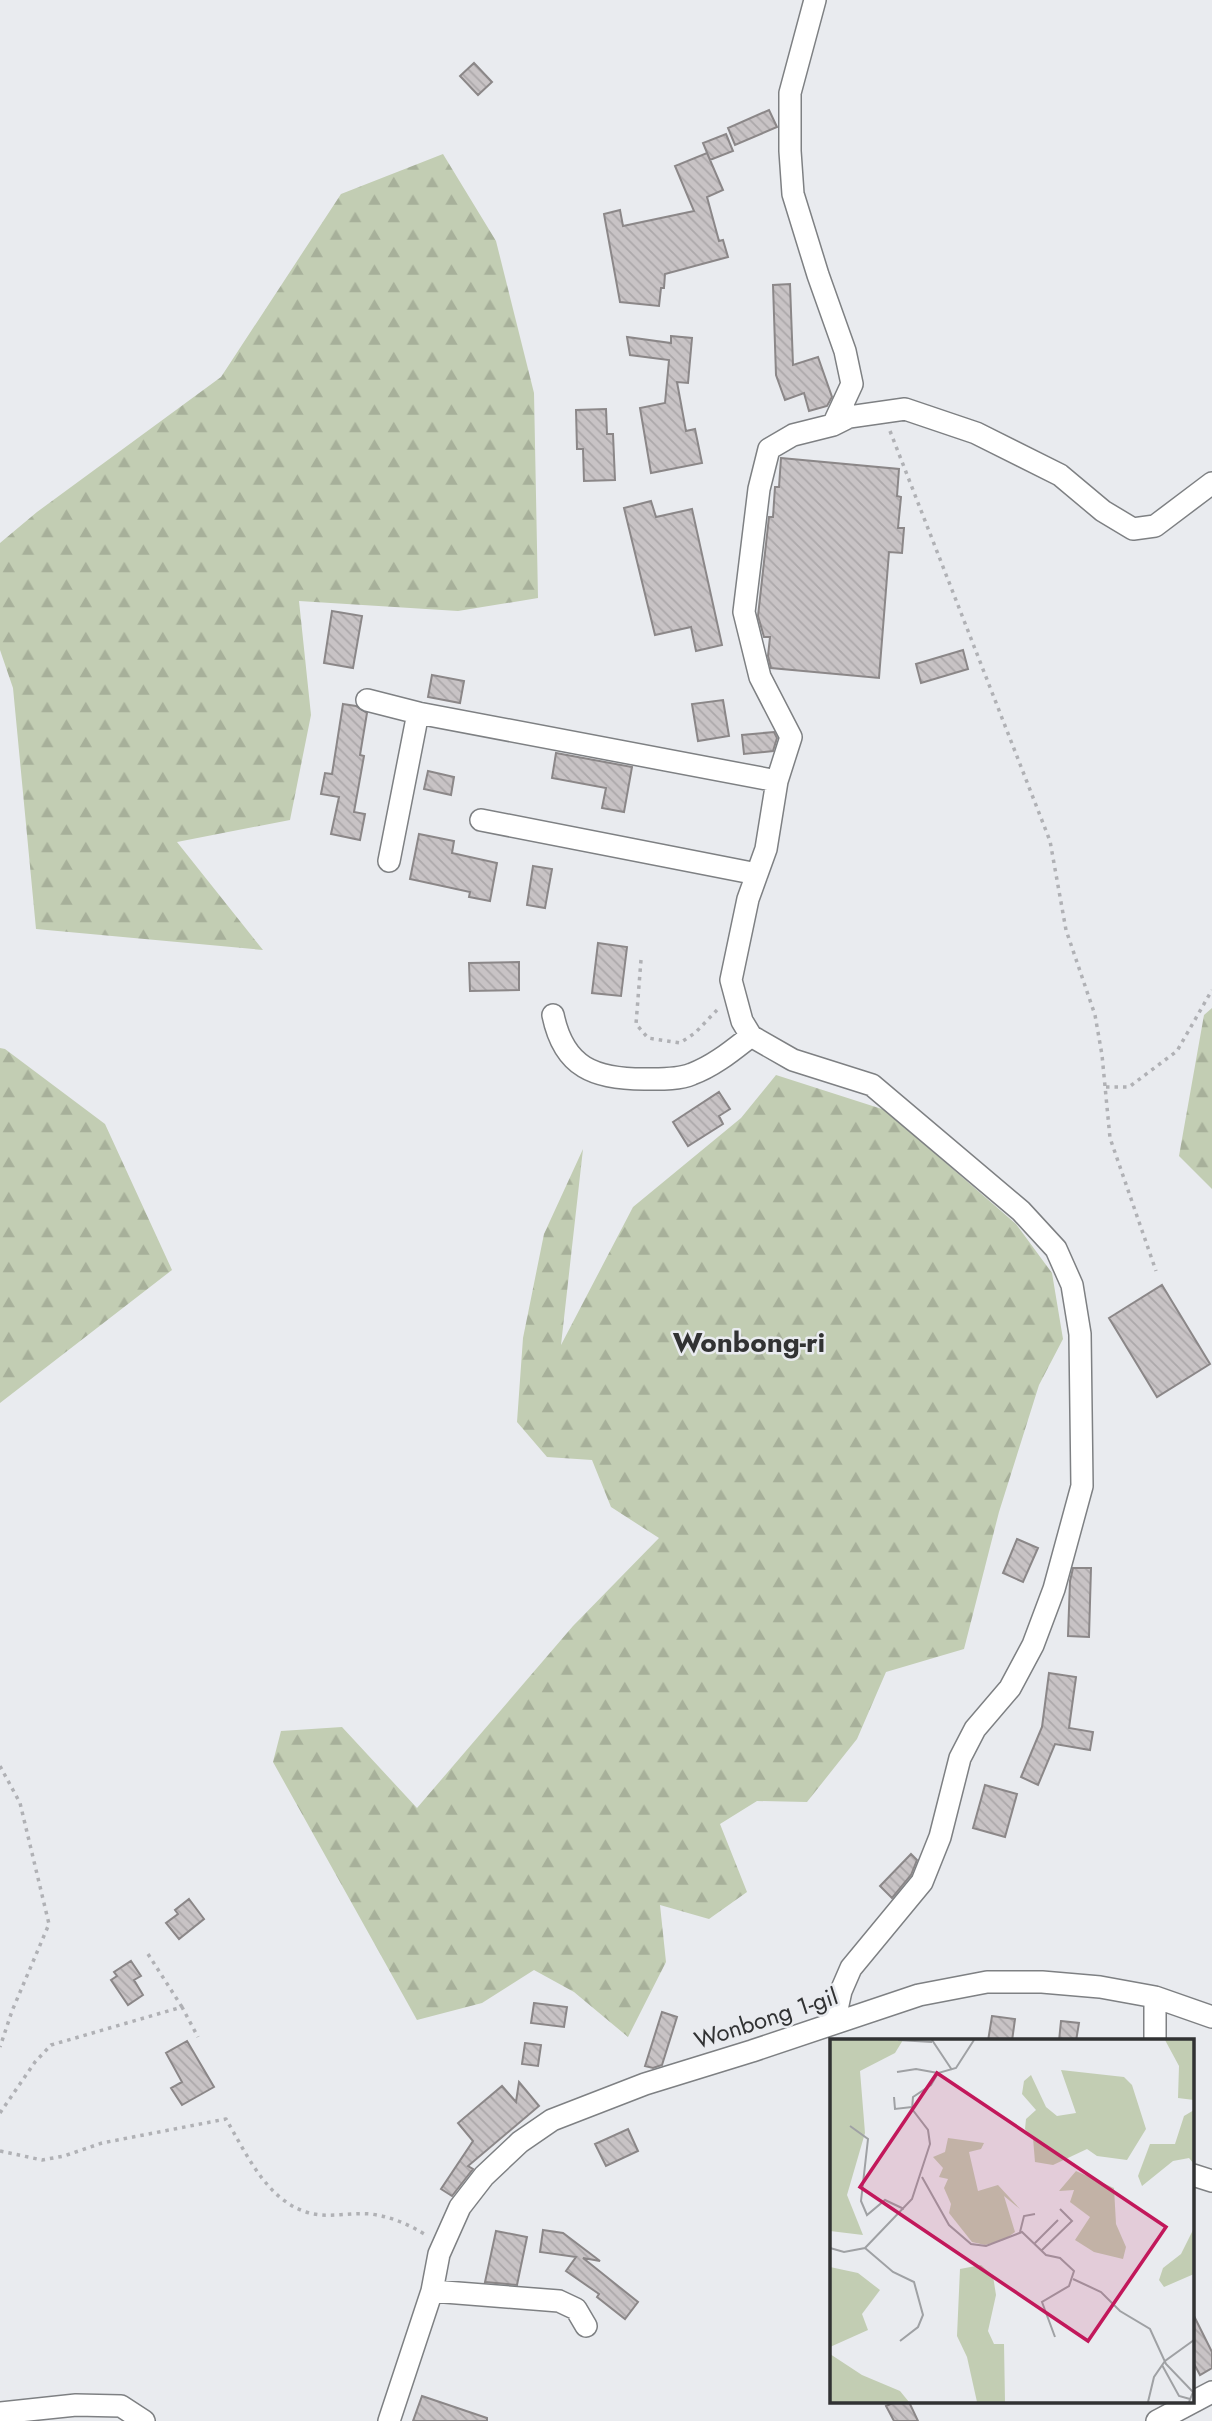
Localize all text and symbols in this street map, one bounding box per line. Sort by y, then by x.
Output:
district label: Wonbong-ri [673,1322,825,1363]
street label: Wonbong 1-gil [690,1978,842,2058]
inset map [830,2039,1194,2404]

